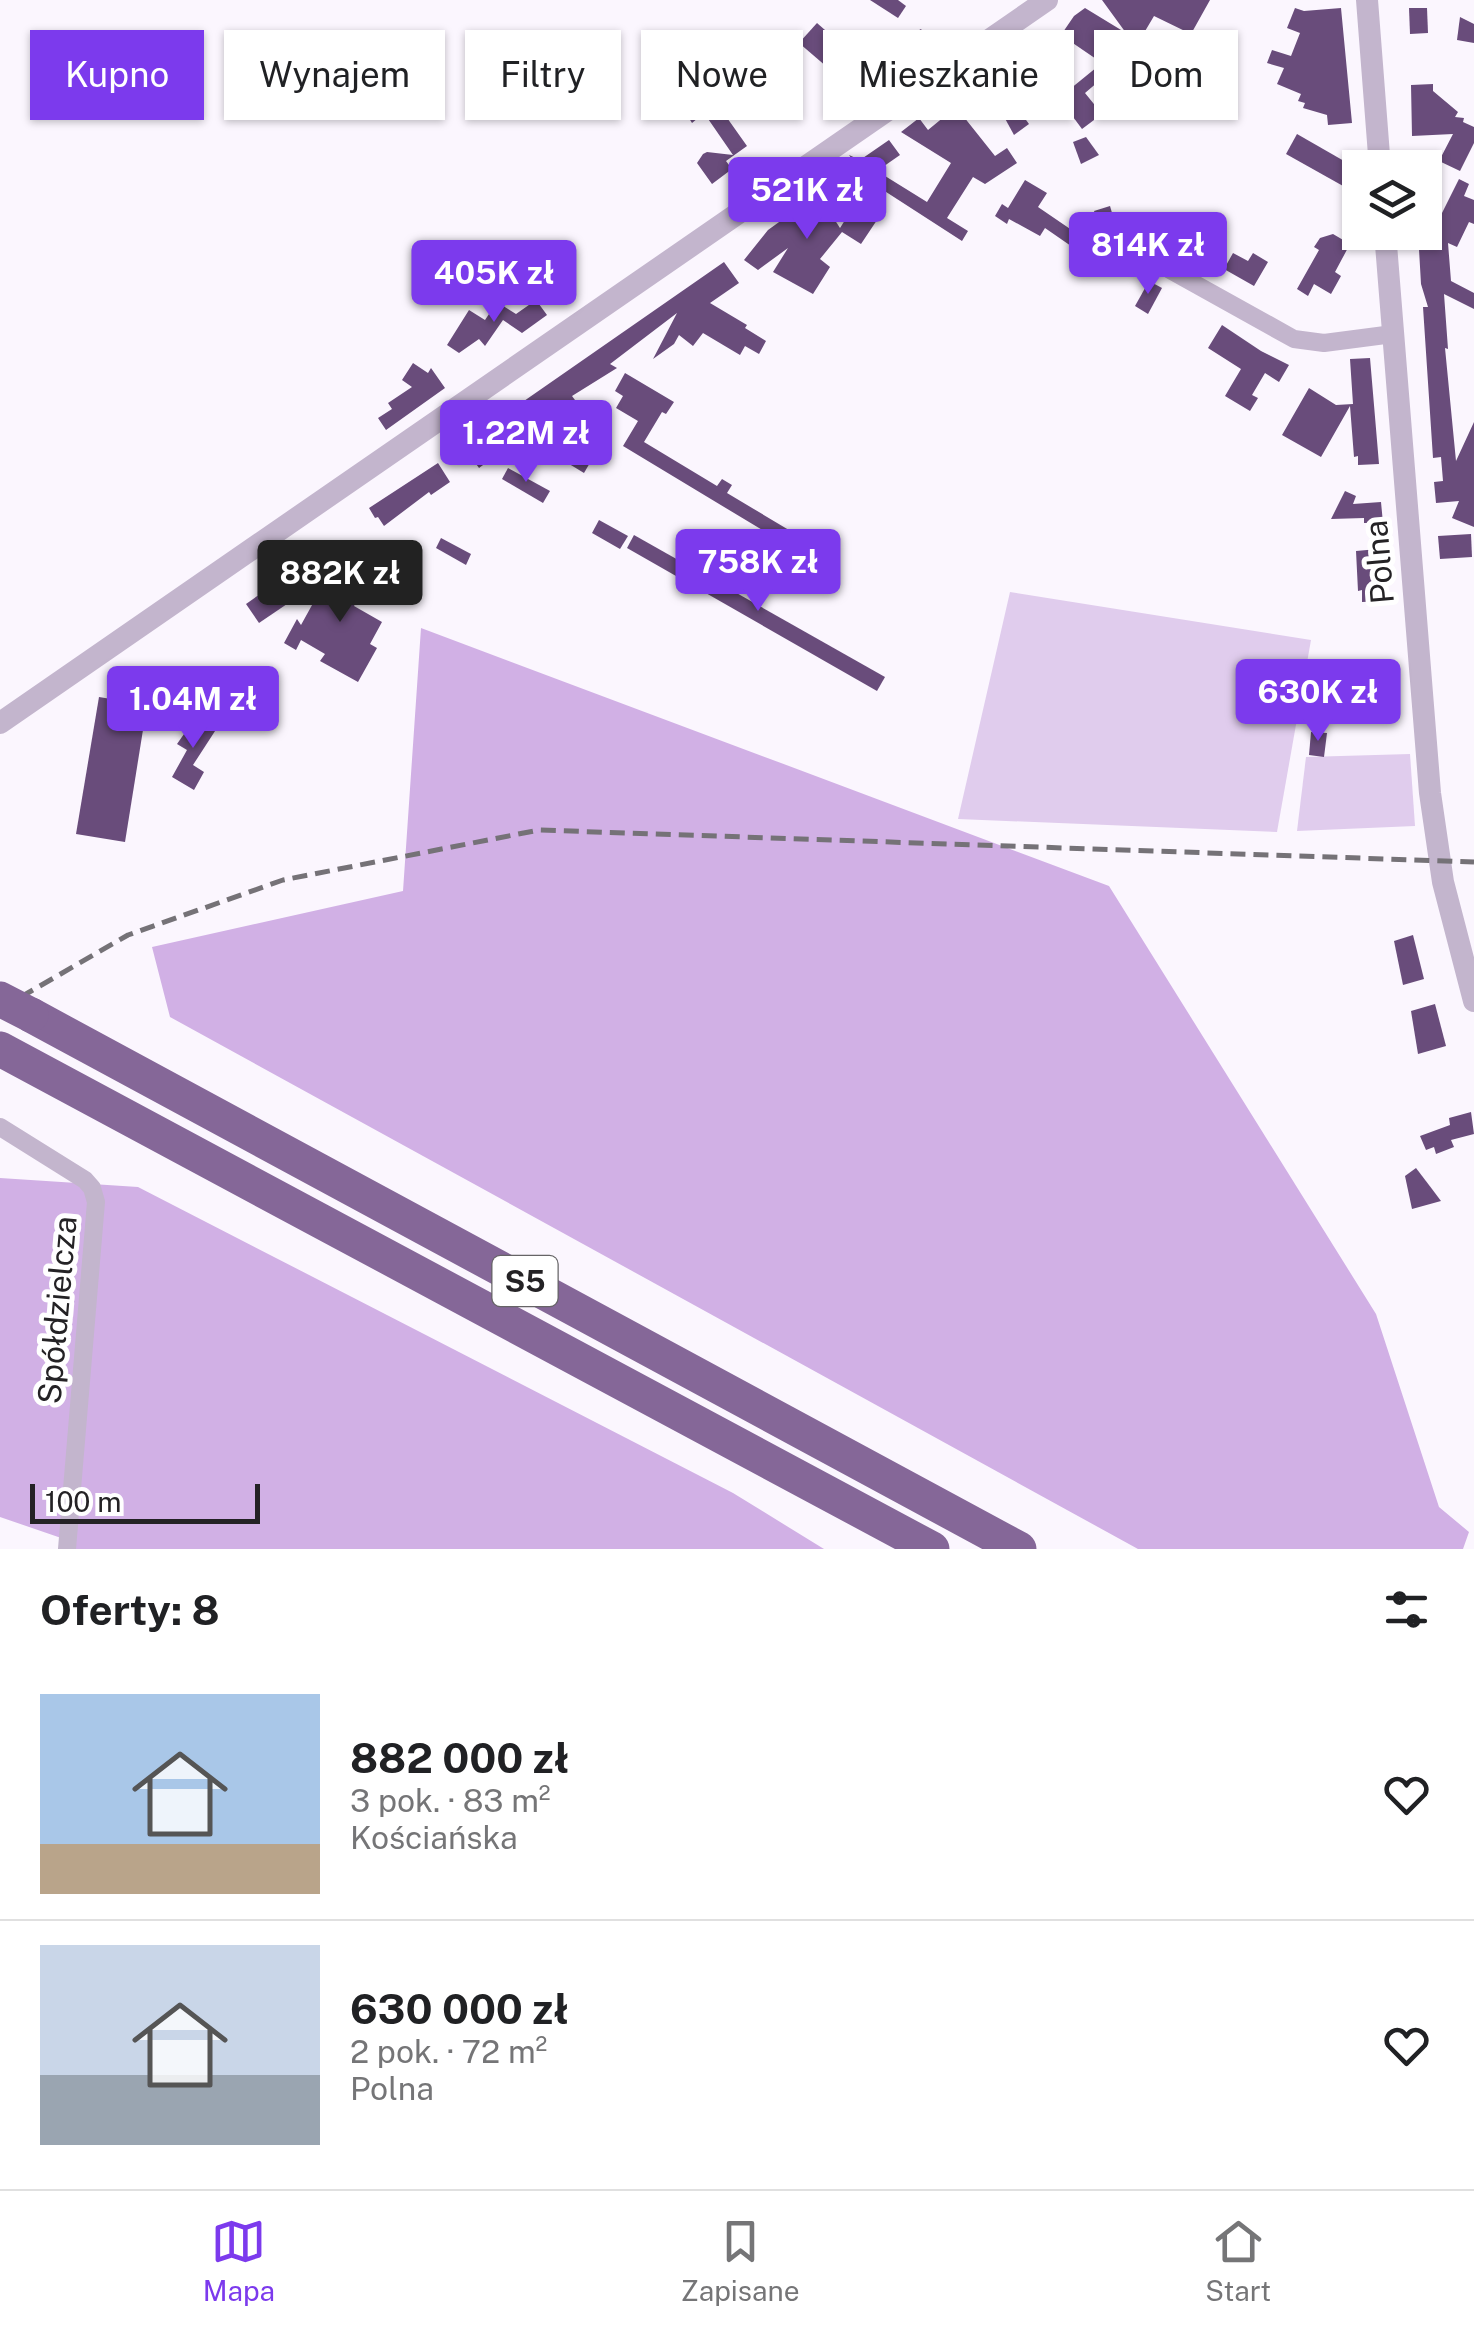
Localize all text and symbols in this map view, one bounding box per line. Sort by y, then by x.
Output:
chip: Kupno [30,30,204,120]
chip: Wynajem [224,30,445,120]
chip: Filtry [465,30,621,120]
chip: Nowe [641,30,803,120]
chip: Mieszkanie [823,30,1074,120]
chip: Dom [1094,30,1238,120]
map controls [1342,150,1442,250]
button: layers [1342,150,1442,250]
pin: 521K zł [715,157,899,242]
text: 521K zł [750,171,864,208]
pin: 814K zł [1056,212,1240,297]
text: 814K zł [1091,226,1205,263]
pin: 405K zł [402,240,586,325]
text: 405K zł [433,254,555,291]
pin: 1.22M zł [423,400,629,485]
text: 1.22M zł [462,414,590,451]
street label: Polna [1357,519,1401,605]
pin: 758K zł [666,529,850,614]
pin: 882K zł [248,540,432,625]
text: 758K zł [697,543,819,580]
text: 882K zł [279,554,401,591]
pin: 630K zł [1226,659,1410,744]
pin: 1.04M zł [90,666,296,751]
text: 630K zł [1258,673,1378,710]
text: 1.04M zł [129,680,257,717]
street label: Spółdzielcza [30,1214,84,1406]
road number: S5 [492,1256,558,1306]
scale bar [30,1479,260,1524]
text: 100 m [45,1485,122,1518]
icon: filters [1379,1582,1434,1637]
text: Oferty: 8 [40,1585,220,1634]
text: 882 000 zł [350,1733,569,1782]
icon: home [120,1734,240,1854]
icon: heart [1379,1767,1434,1822]
text: 3 pok. · 83 m² [350,1782,551,1819]
text: Kościańska [350,1819,518,1856]
text: 630 000 zł [350,1984,569,2033]
icon: home [120,1985,240,2105]
icon: heart [1379,2018,1434,2073]
text: 2 pok. · 72 m² [350,2033,547,2070]
text: Polna [350,2070,434,2107]
tab: Mapa [203,2214,275,2307]
tab: Zapisane [681,2214,800,2307]
tab: Start [1205,2214,1271,2307]

